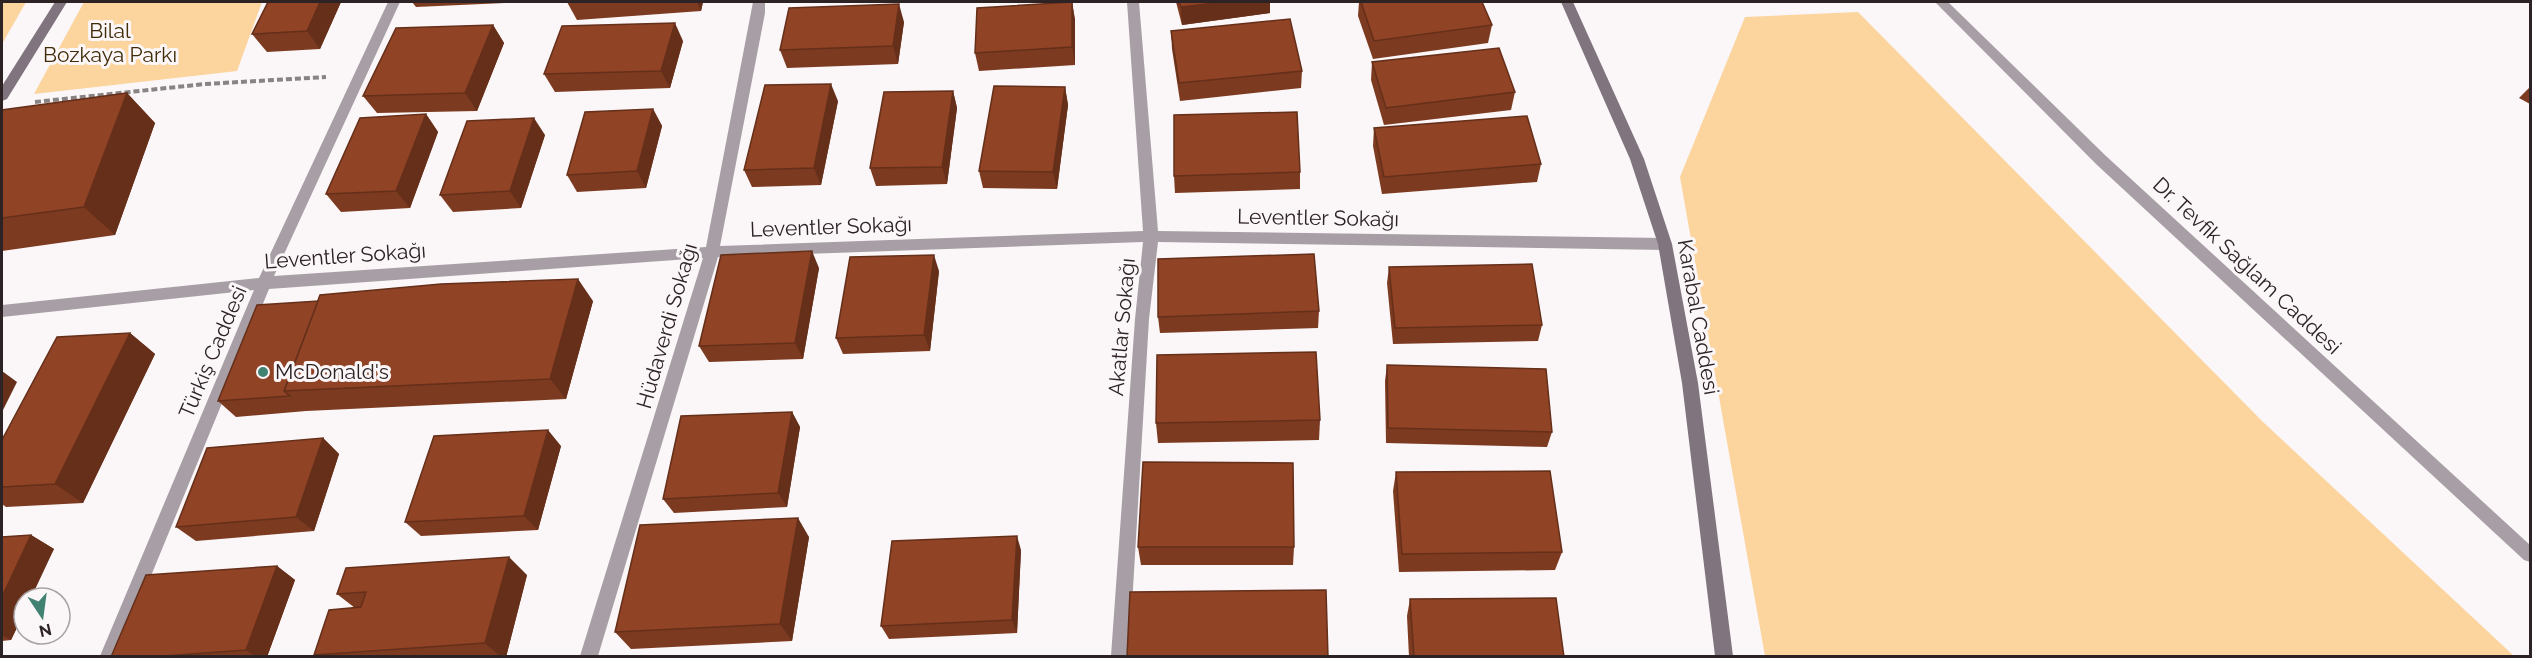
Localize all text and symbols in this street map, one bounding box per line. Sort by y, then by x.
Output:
park label: Bilal Bozkaya Parkı [43,18,177,67]
street label: Dr. Tevfik Sağlam Caddesi [2148,172,2346,359]
street label: Leventler Sokağı [1237,204,1399,231]
street label: Leventler Sokağı [750,211,912,242]
street label: Leventler Sokağı [263,237,427,274]
street label: Karabal Caddesi [1673,237,1724,397]
street label: Hüdaverdi Sokağı [631,240,702,411]
street label: Akatlar Sokağı [1103,257,1140,397]
street label: Türkiş Caddesi [173,282,252,422]
place label: McDonald's [275,359,389,384]
marker: McDonald's [256,365,270,379]
north arrow [12,586,72,646]
text: N [37,619,53,641]

